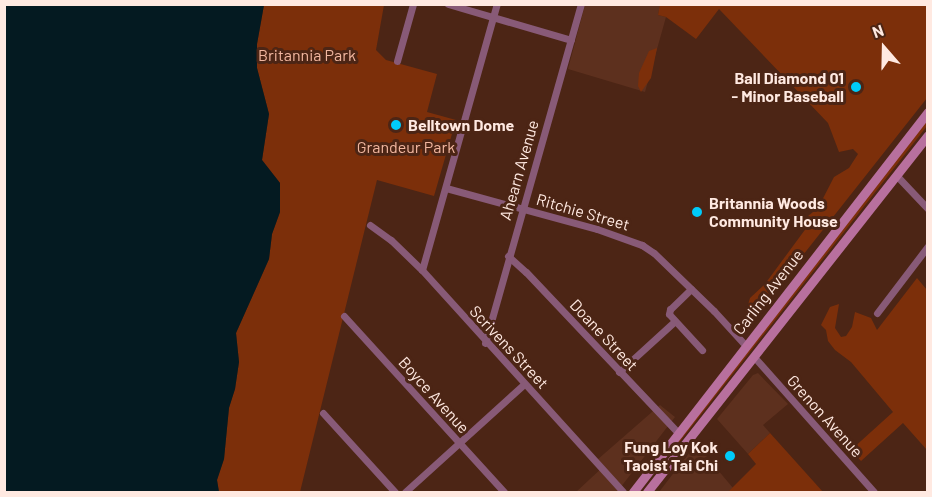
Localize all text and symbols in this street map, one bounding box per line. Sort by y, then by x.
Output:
north arrow [854,18,914,78]
text: N [869,20,886,41]
park label: Britannia Park [258,45,356,65]
place label: Ball Diamond 01 - Minor Baseball [731,68,844,106]
marker: Ball Diamond 01 - Minor Baseball [849,80,863,94]
place label: Belltown Dome [408,115,514,135]
marker: Belltown Dome [389,118,403,132]
street label: Ahearn Avenue [496,118,542,222]
park label: Grandeur Park [357,137,455,157]
street label: Ritchie Street [534,190,632,234]
place label: Britannia Woods Community House [709,193,838,231]
marker: Britannia Woods Community House [690,205,704,219]
street label: Carling Avenue [729,246,807,338]
street label: Doane Street [566,295,642,375]
street label: Scrivens Street [466,301,552,393]
street label: Boyce Avenue [395,353,473,437]
street label: Grenon Avenue [783,371,867,461]
place label: Fung Loy Kok Taoist Tai Chi [623,437,718,475]
marker: Fung Loy Kok Taoist Tai Chi [723,449,737,463]

